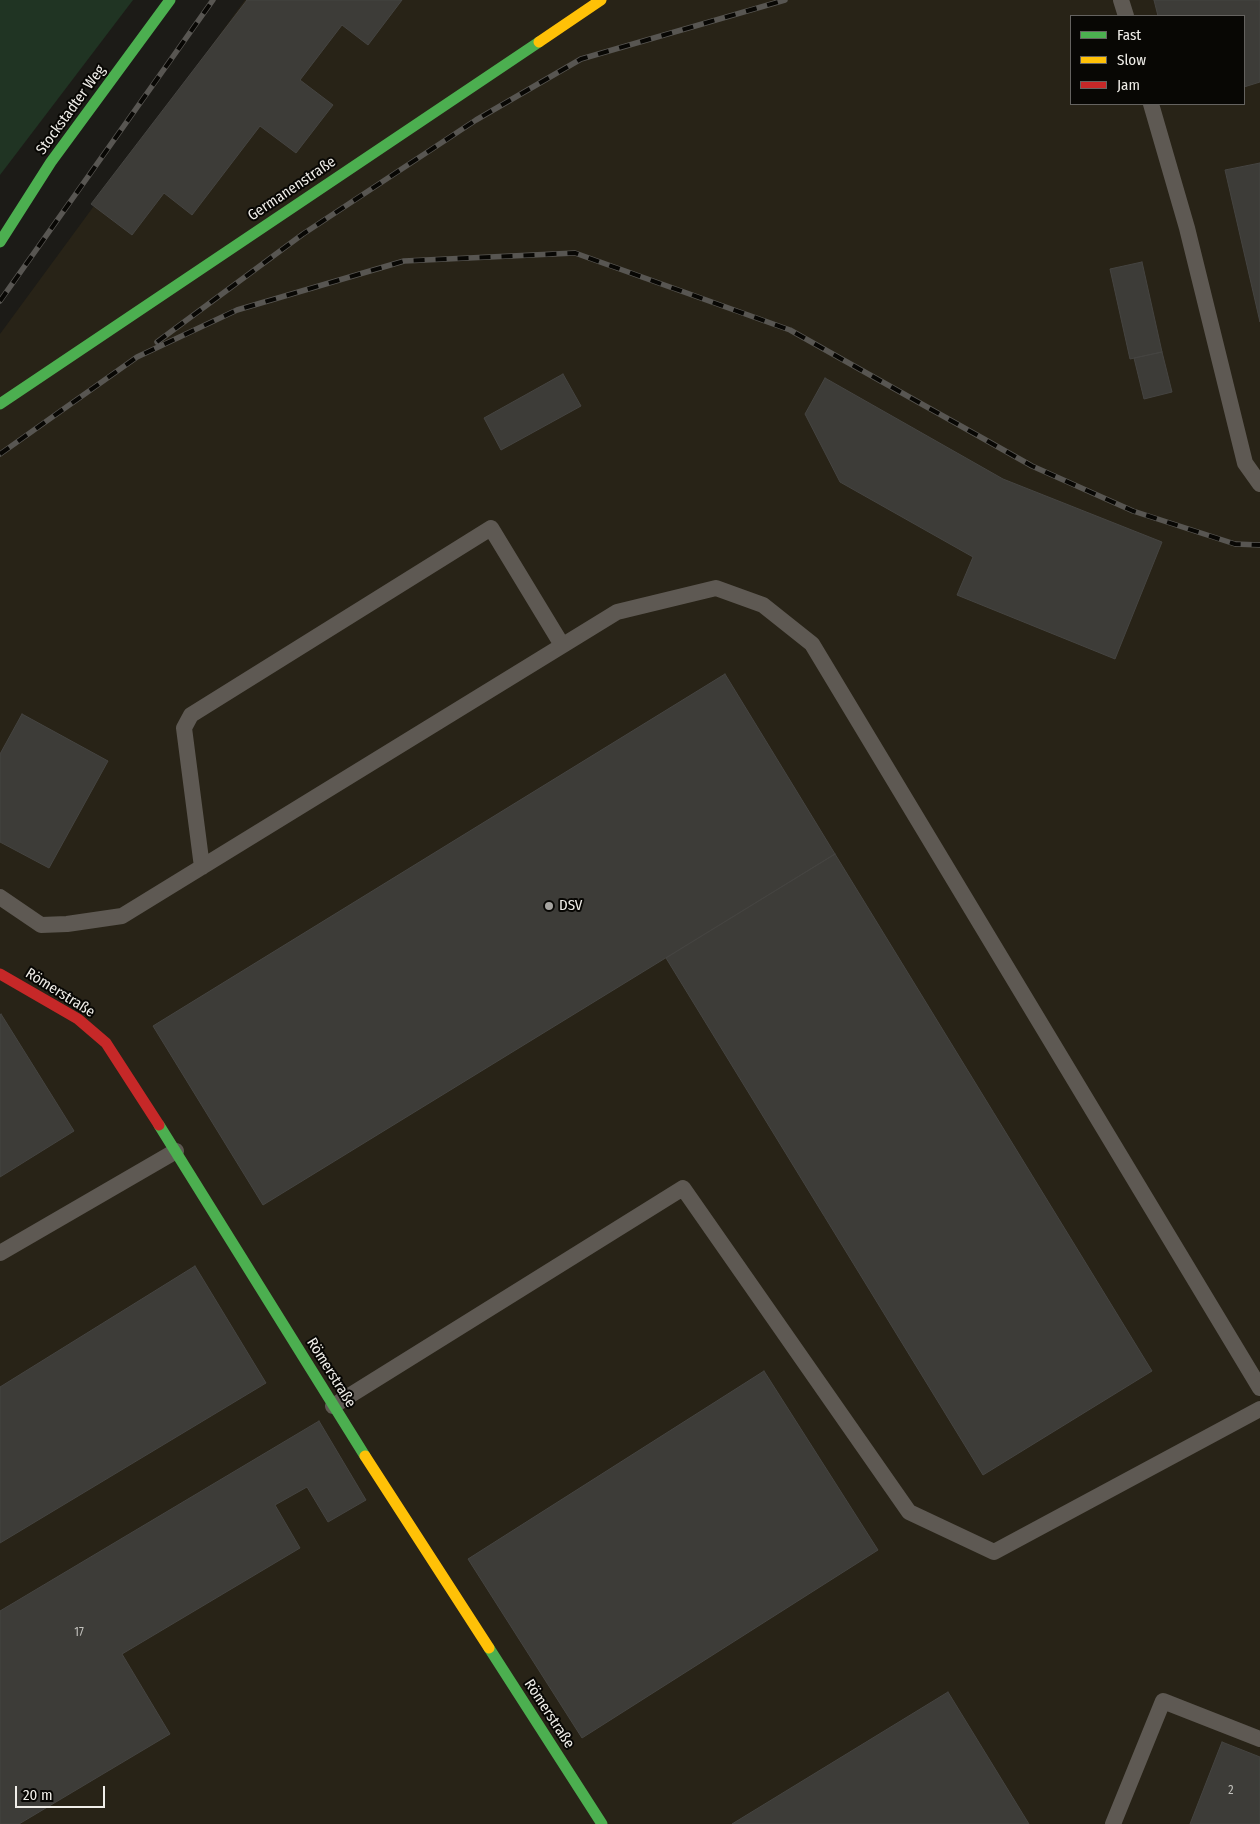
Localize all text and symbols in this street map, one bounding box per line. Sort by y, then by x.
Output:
legend [1070,15,1245,105]
text: Fast [1117,26,1141,44]
text: Slow [1117,51,1146,69]
street label: Stockstadter Weg [32,62,110,158]
text: Jam [1117,76,1140,94]
street label: Germanenstraße [245,153,339,225]
place label: DSV [559,897,582,915]
marker: DSV [543,900,555,912]
street label: Römerstraße [22,965,98,1021]
street label: Römerstraße [303,1335,359,1411]
house number: 17 [74,1626,84,1640]
street label: Römerstraße [520,1676,578,1752]
scale bar [18,1776,108,1808]
house number: 2 [1228,1784,1234,1798]
text: 20 m [23,1786,53,1804]

